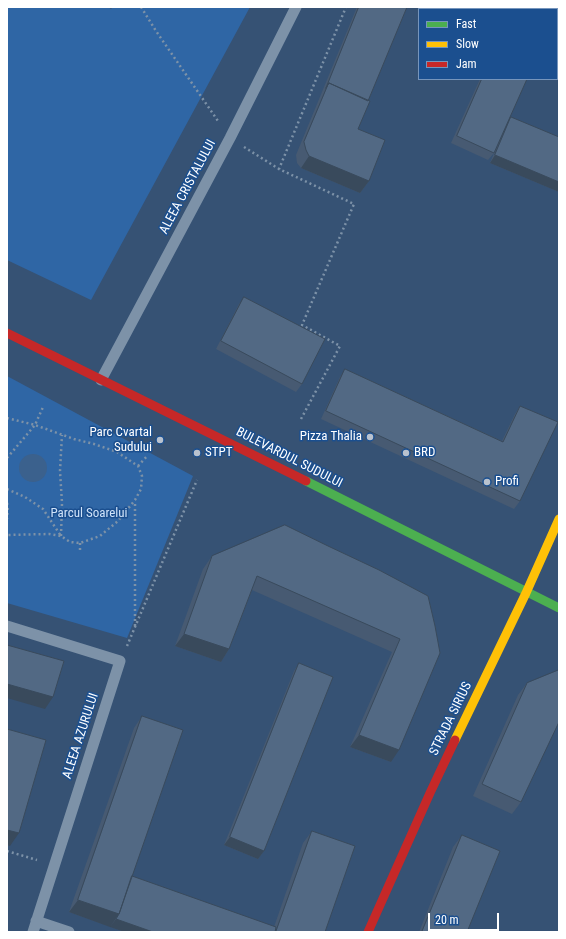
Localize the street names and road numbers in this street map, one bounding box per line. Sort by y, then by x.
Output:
street label: ALEEA CRISTALULUI [157,137,219,237]
street label: BULEVARDUL SUDULUI [233,424,345,492]
street label: STRADA SIRIUS [426,680,476,758]
street label: ALEEA AZURULUI [60,691,102,781]

